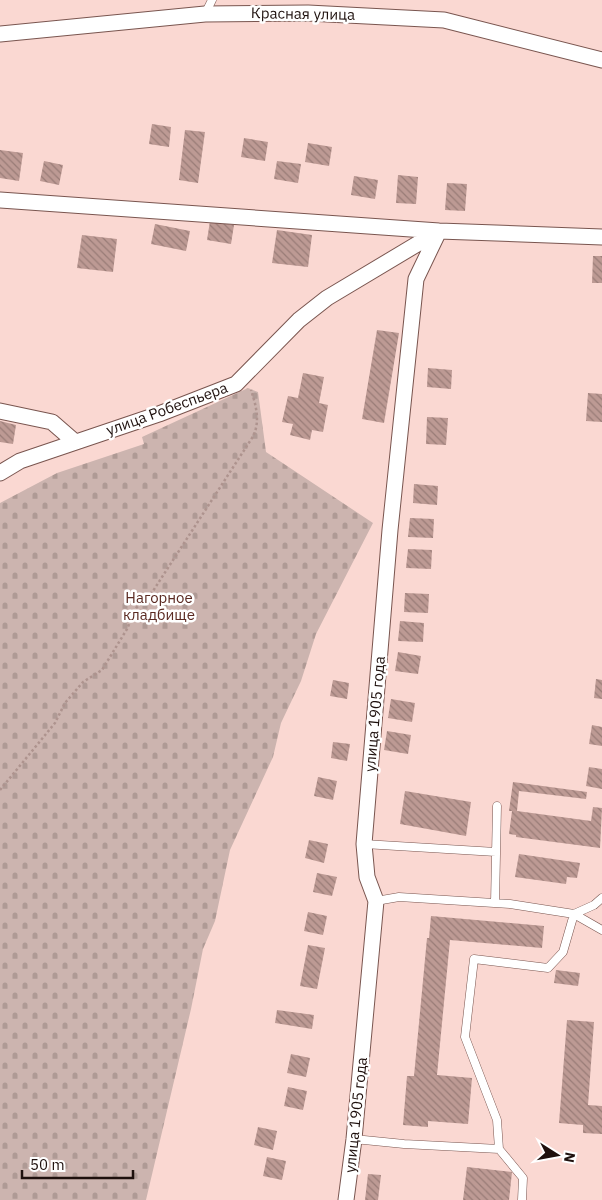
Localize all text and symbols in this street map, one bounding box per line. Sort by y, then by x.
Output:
street label: Красная улица [251,3,355,24]
street label: улица Робеспьера [103,378,230,439]
park label: Нагорное кладбище [123,588,195,624]
street label: улица 1905 года [360,655,389,773]
street label: улица 1905 года [340,1056,371,1174]
north arrow [532,1130,582,1180]
scale bar [22,1148,134,1180]
text: N [560,1151,580,1164]
text: 50 m [30,1155,65,1174]

